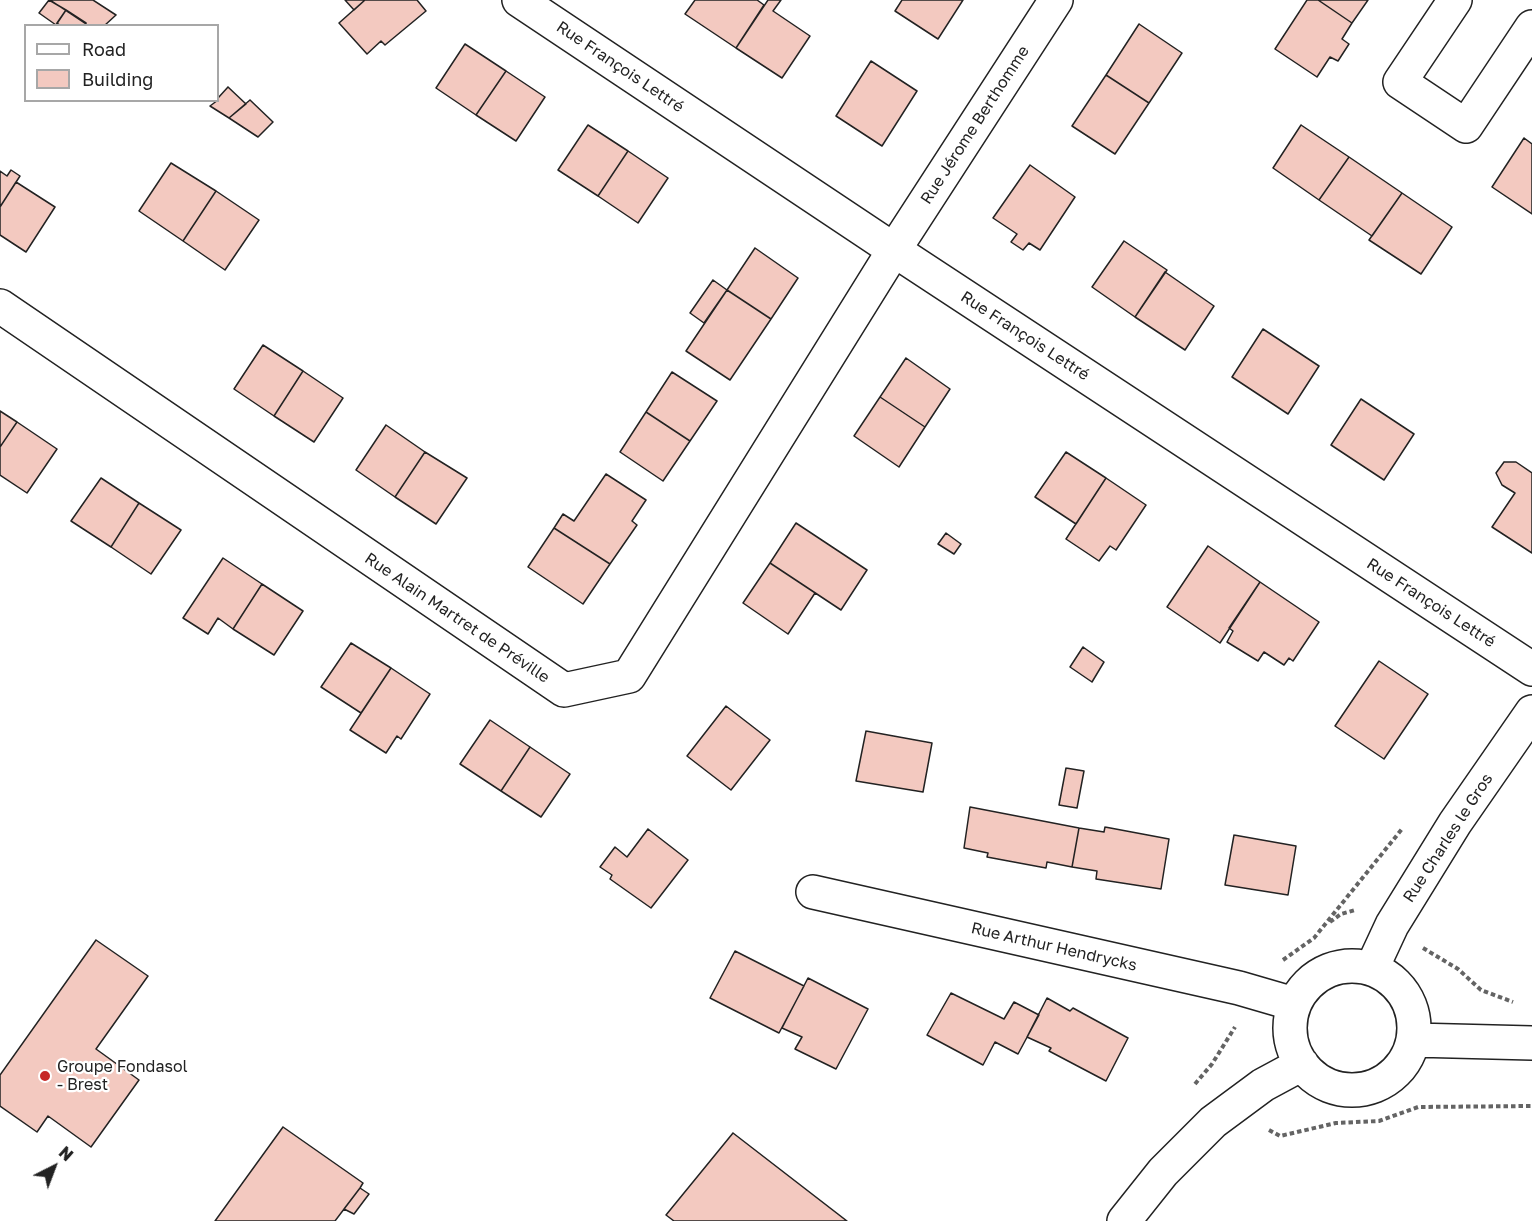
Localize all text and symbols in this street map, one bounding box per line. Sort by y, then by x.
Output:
street label: Rue François Lettré [553,17,687,117]
legend [24,24,219,102]
text: Road [82,38,126,60]
street label: Rue Jérome Berthomme [917,42,1033,208]
text: Building [82,68,153,90]
street label: Rue François Lettré [957,287,1093,385]
street label: Rue Alain Martret de Préville [361,549,553,687]
street label: Rue François Lettré [1363,554,1499,652]
street label: Rue Charles le Gros [1399,770,1497,906]
street label: Rue Arthur Hendrycks [969,919,1139,975]
place label: Groupe Fondasol - Brest [57,1057,188,1095]
marker: Groupe Fondasol - Brest [38,1069,52,1083]
north arrow [24,1137,84,1197]
text: N [55,1142,77,1165]

